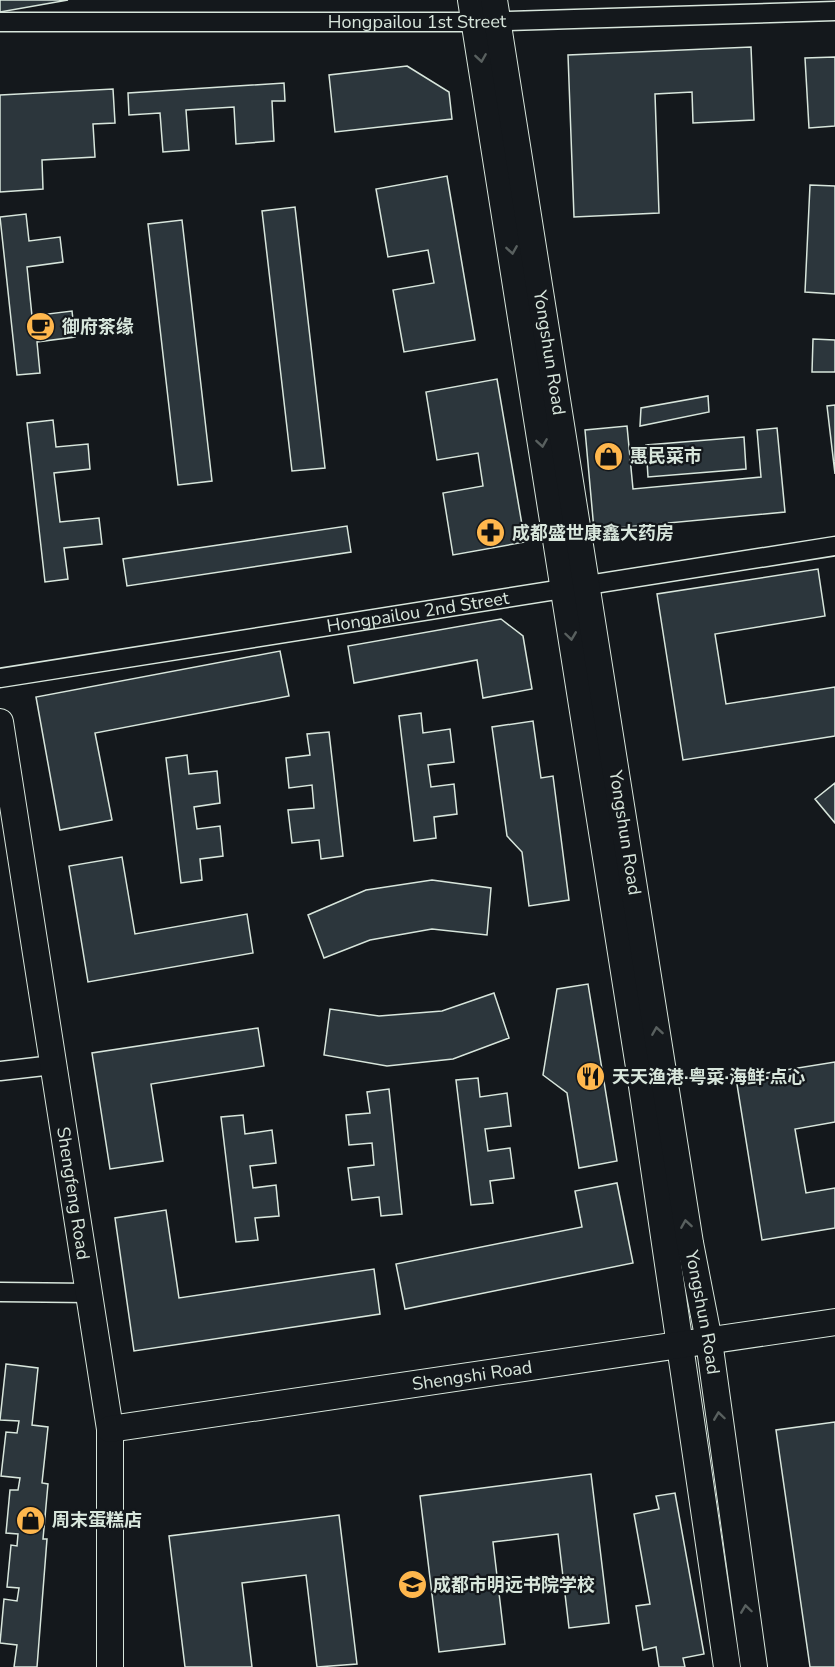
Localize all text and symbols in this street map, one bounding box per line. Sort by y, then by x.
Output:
street label: Hongpailou 1st Street [328,9,507,34]
one-way arrow [474,52,487,62]
one-way arrow [505,246,517,255]
street label: Yongshun Road [528,288,571,417]
cafe icon: 御府茶缘 [25,311,57,343]
place label: 御府茶缘 [61,315,134,339]
one-way arrow [535,437,548,447]
shop icon: 惠民菜市 [593,440,625,472]
place label: 惠民菜市 [630,444,702,468]
pharmacy icon: 成都盛世康鑫大药房 [475,517,507,549]
place label: 成都盛世康鑫大药房 [512,521,674,545]
street label: Hongpailou 2nd Street [325,586,511,638]
one-way arrow [564,631,576,640]
street label: Yongshun Road [603,768,647,897]
one-way arrow [651,1026,663,1036]
restaurant icon: 天天渔港·粤菜·海鲜·点心 [575,1061,607,1093]
place label: 天天渔港·粤菜·海鲜·点心 [612,1065,805,1089]
street label: Shengfeng Road [51,1125,96,1262]
one-way arrow [681,1219,693,1228]
street label: Yongshun Road [679,1247,726,1376]
street label: Shengshi Road [410,1355,534,1396]
one-way arrow [714,1411,726,1420]
shop icon: 周末蛋糕店 [15,1504,47,1536]
place label: 周末蛋糕店 [52,1508,142,1532]
school or university icon: 成都市明远书院学校 [396,1569,428,1601]
place label: 成都市明远书院学校 [433,1573,595,1597]
one-way arrow [740,1604,752,1614]

